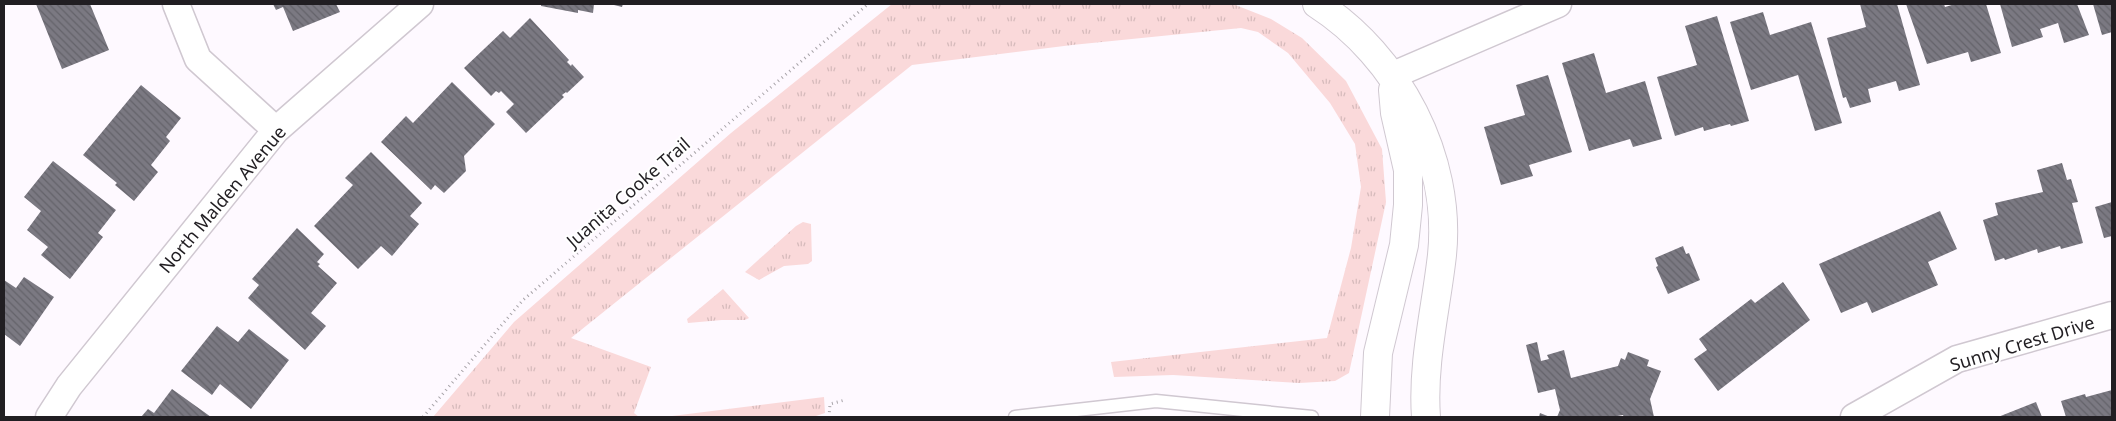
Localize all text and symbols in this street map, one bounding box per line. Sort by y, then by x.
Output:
street label: North Malden Avenue [153,120,291,278]
street label: Juanita Cooke Trail [560,132,695,254]
street label: Sunny Crest Drive [1947,310,2097,376]

